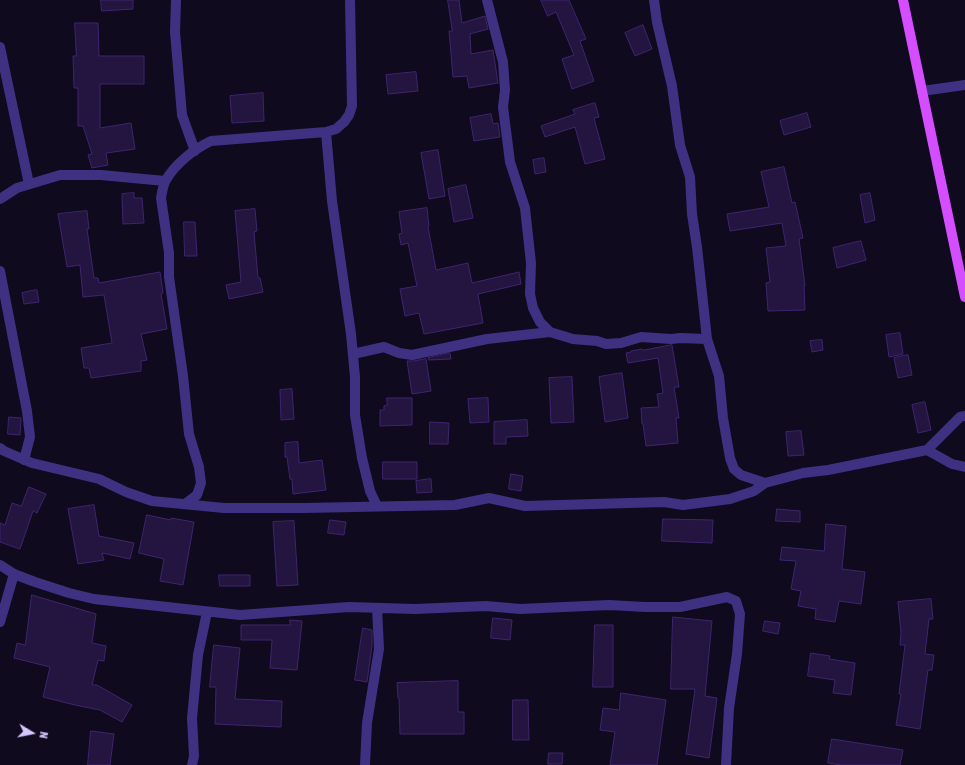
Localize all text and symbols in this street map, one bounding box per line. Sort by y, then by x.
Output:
north arrow [12,713,52,753]
text: N [37,731,50,739]

